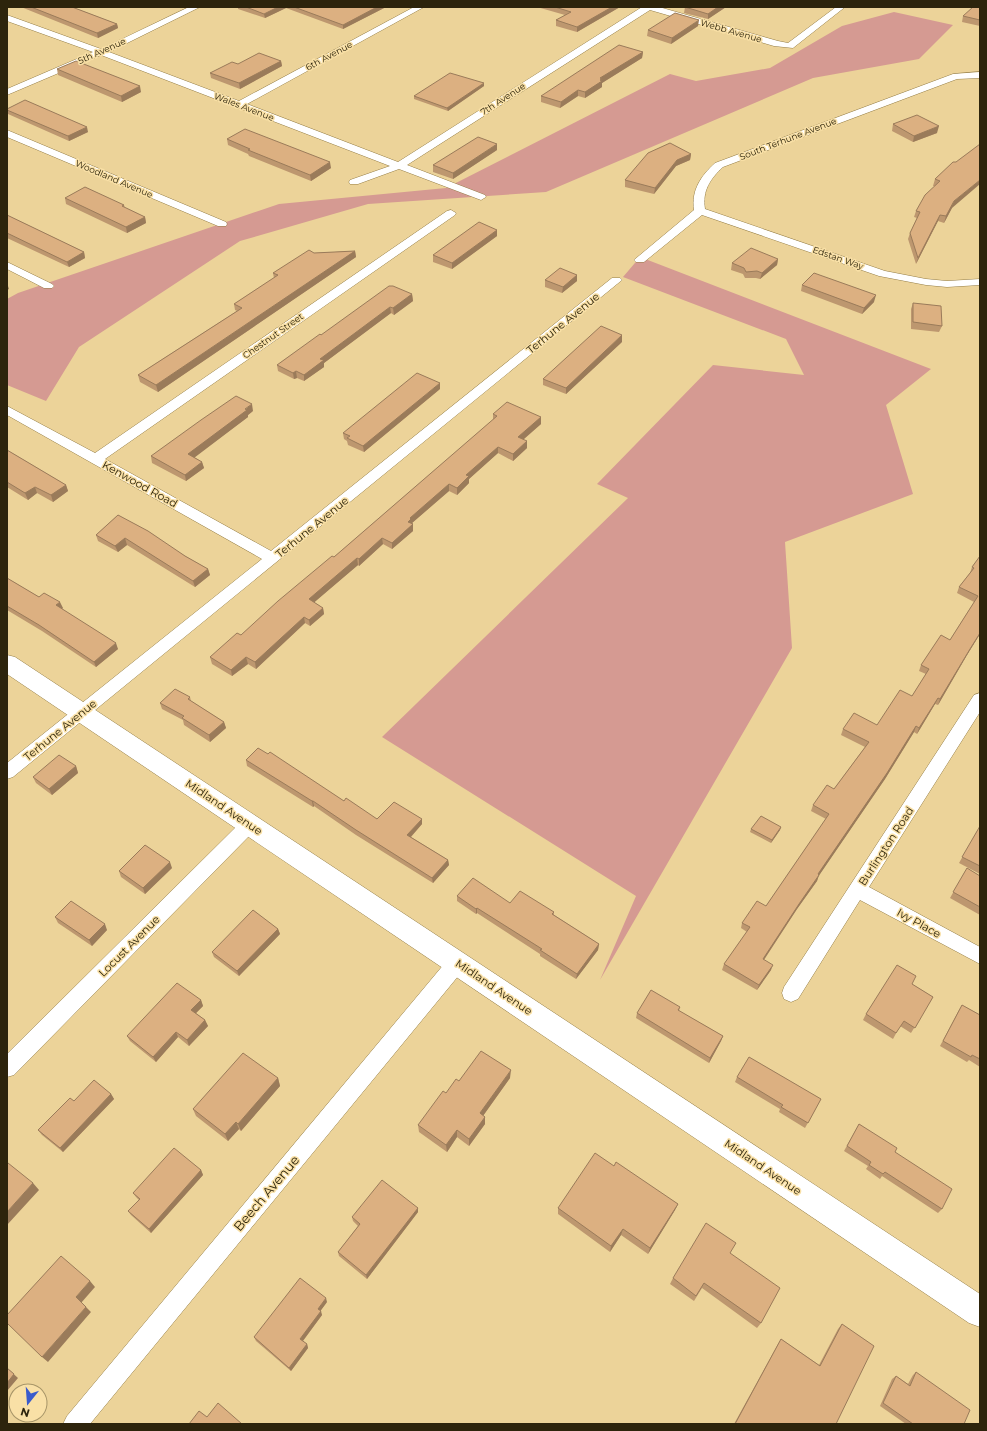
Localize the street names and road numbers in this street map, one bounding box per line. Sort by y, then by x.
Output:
street label: Webb Avenue [699,16,764,45]
street label: 5th Avenue [76,35,128,66]
street label: 6th Avenue [303,38,355,73]
street label: 7th Avenue [478,80,528,117]
street label: Wales Avenue [213,90,276,123]
street label: South Terhune Avenue [738,115,838,162]
street label: Woodland Avenue [74,157,155,200]
street label: Edstan Way [811,244,865,271]
street label: Terhune Avenue [524,289,603,357]
street label: Chestnut Street [240,310,305,361]
street label: Kenwood Road [100,458,180,510]
street label: Terhune Avenue [273,493,352,561]
street label: Terhune Avenue [21,696,100,764]
street label: Midland Avenue [183,776,265,838]
street label: Burlington Road [855,804,917,888]
street label: Ivy Place [895,905,944,941]
street label: Locust Avenue [95,912,163,980]
street label: Midland Avenue [453,956,535,1018]
street label: Midland Avenue [722,1136,804,1198]
street label: Beech Avenue [230,1152,302,1234]

